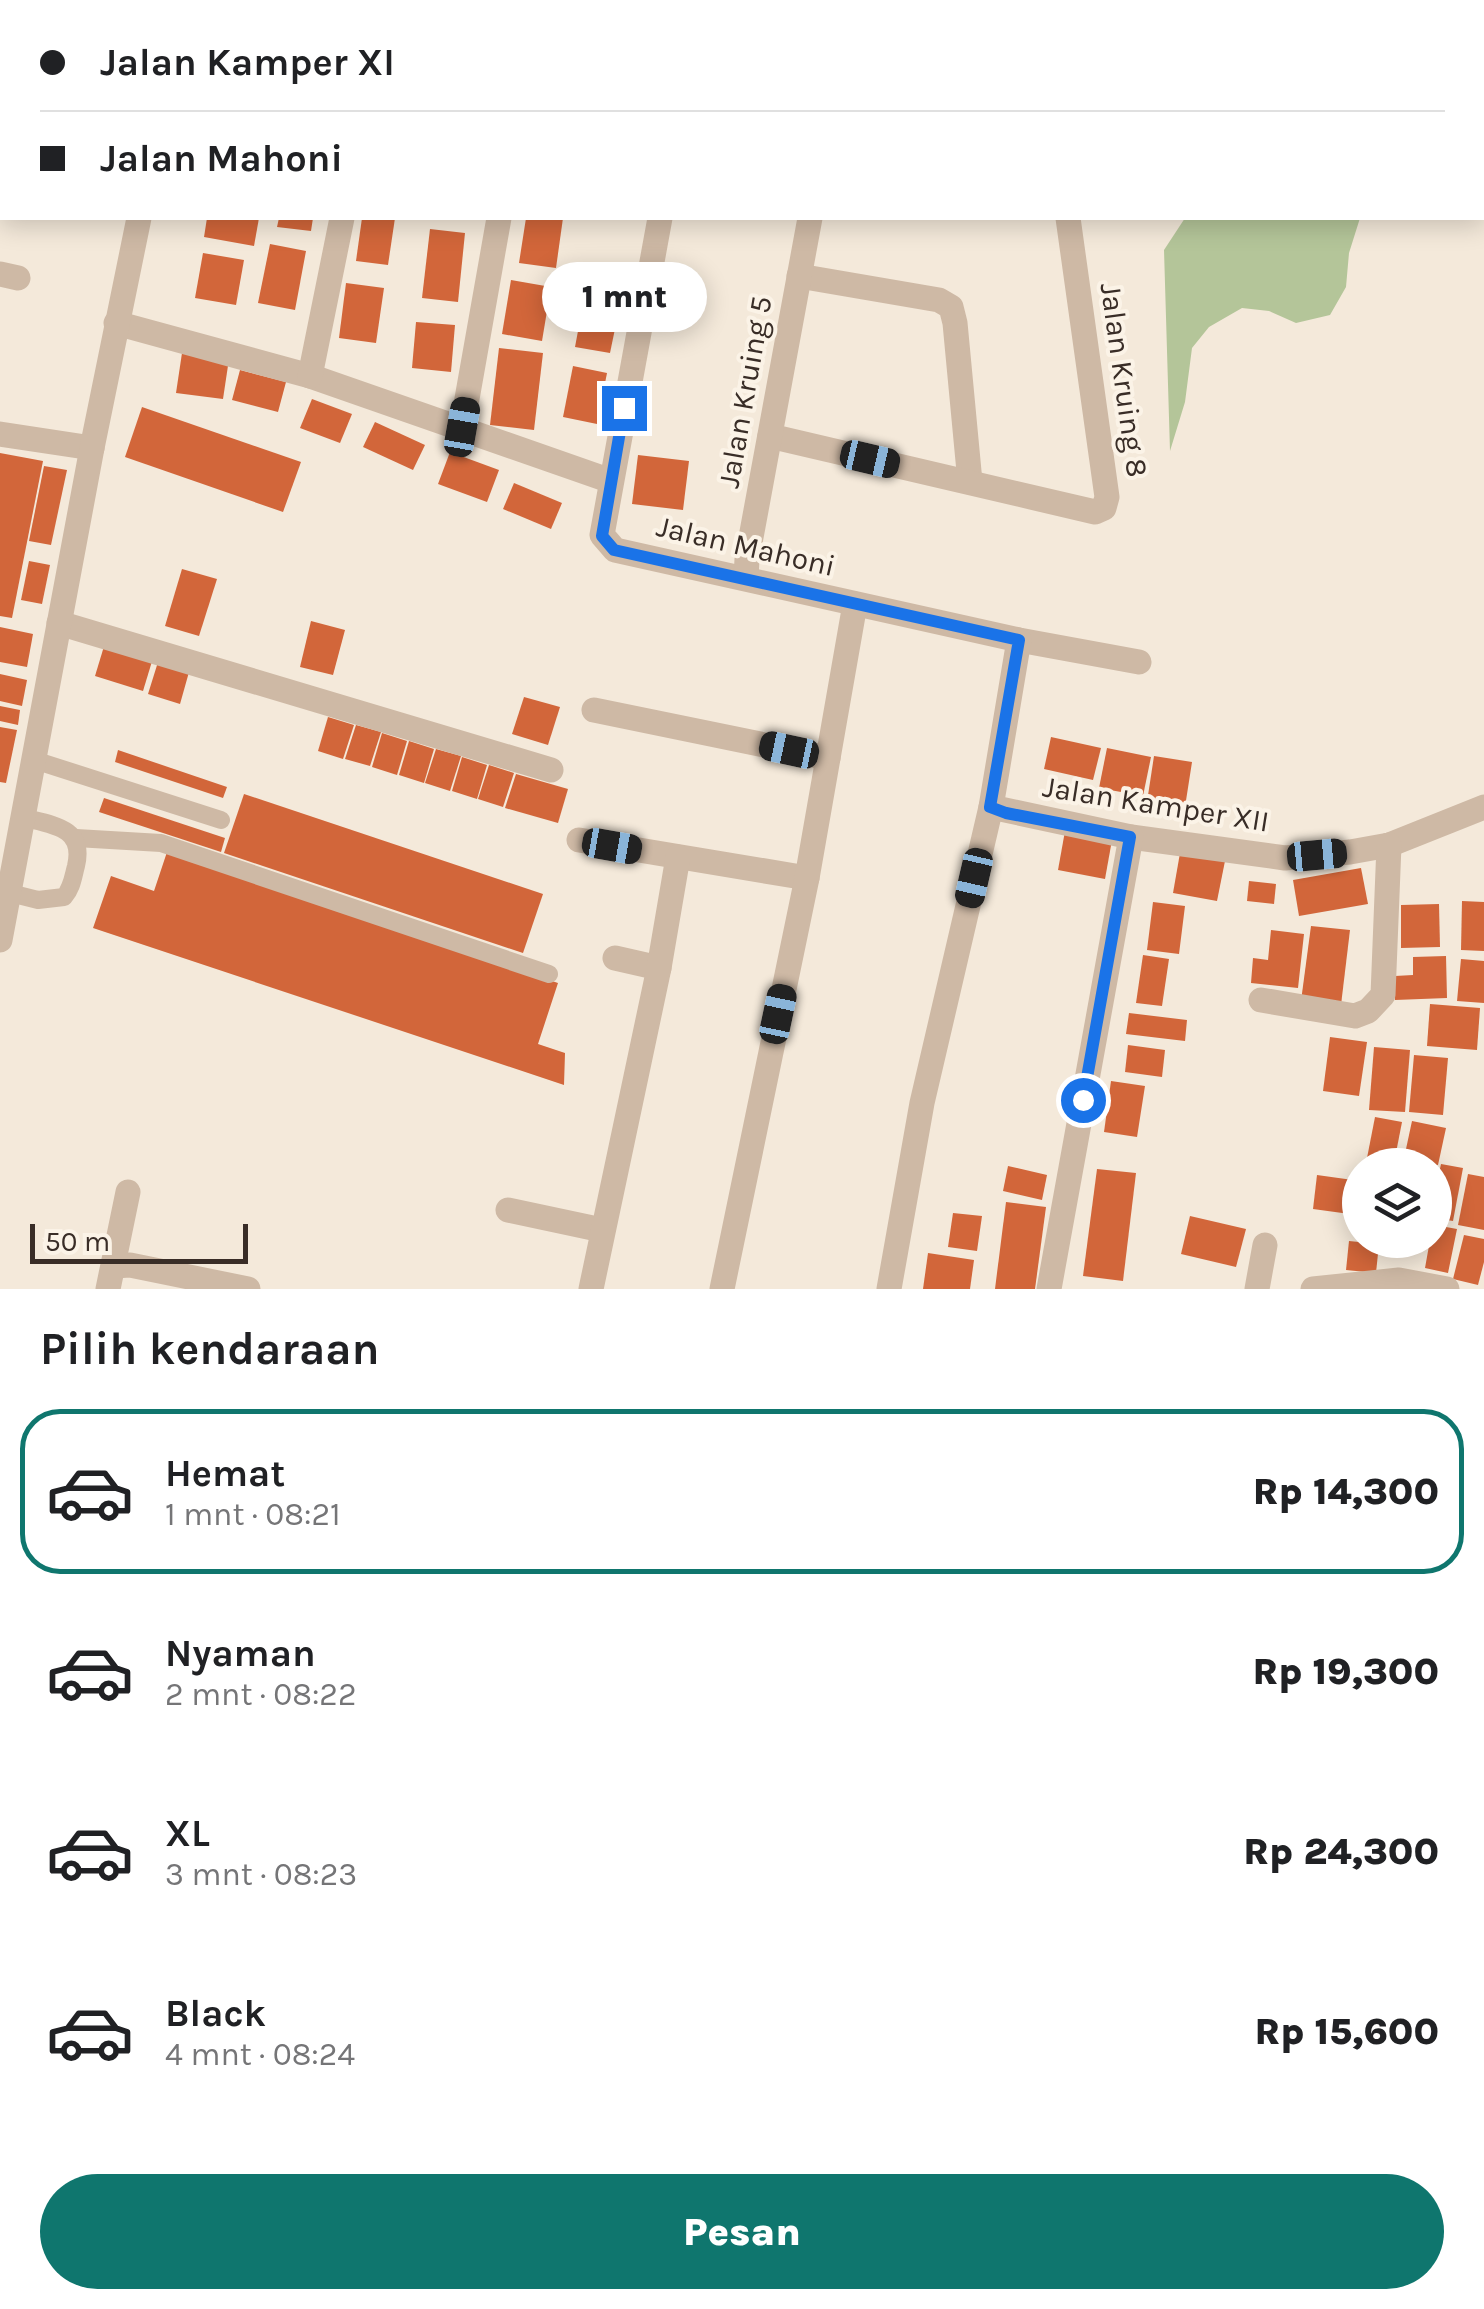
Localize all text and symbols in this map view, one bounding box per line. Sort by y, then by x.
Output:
text: Jalan Kamper XI [100,40,395,85]
text: Jalan Mahoni [100,136,343,181]
callout: 1 mnt [542,263,706,333]
text: 1 mnt [582,278,667,315]
street label: Jalan Kruing 8 [1093,281,1155,479]
street label: Jalan Kruing 5 [710,293,780,491]
route end [602,386,647,431]
car [442,395,482,459]
car [837,438,903,480]
street label: Jalan Mahoni [653,508,839,584]
car [757,729,821,771]
street label: Jalan Kamper XII [1040,768,1272,840]
car [580,826,644,866]
car [1286,837,1348,873]
car [953,845,995,911]
car [757,982,799,1046]
route start [1061,1078,1106,1123]
map controls [1342,1148,1452,1258]
button: layers [1342,1148,1452,1258]
scale bar [30,1219,248,1264]
text: 50 m [45,1225,110,1258]
text: Pilih kendaraan [40,1323,380,1375]
icon: car [45,1447,135,1537]
text: Hemat [165,1451,285,1496]
text: Rp 14,300 [1253,1469,1439,1514]
text: 1 mnt · 08:21 [165,1496,341,1533]
icon: car [45,1627,135,1717]
text: Nyaman [165,1631,316,1676]
text: Rp 19,300 [1252,1649,1439,1694]
text: 2 mnt · 08:22 [165,1676,356,1713]
icon: car [45,1807,135,1897]
text: XL [165,1811,210,1856]
text: Rp 24,300 [1243,1829,1439,1874]
text: 3 mnt · 08:23 [165,1856,357,1893]
icon: car [45,1987,135,2077]
text: Black [165,1991,266,2036]
text: Rp 15,600 [1254,2009,1439,2054]
text: 4 mnt · 08:24 [165,2036,355,2073]
button: Pesan [40,2174,1444,2289]

